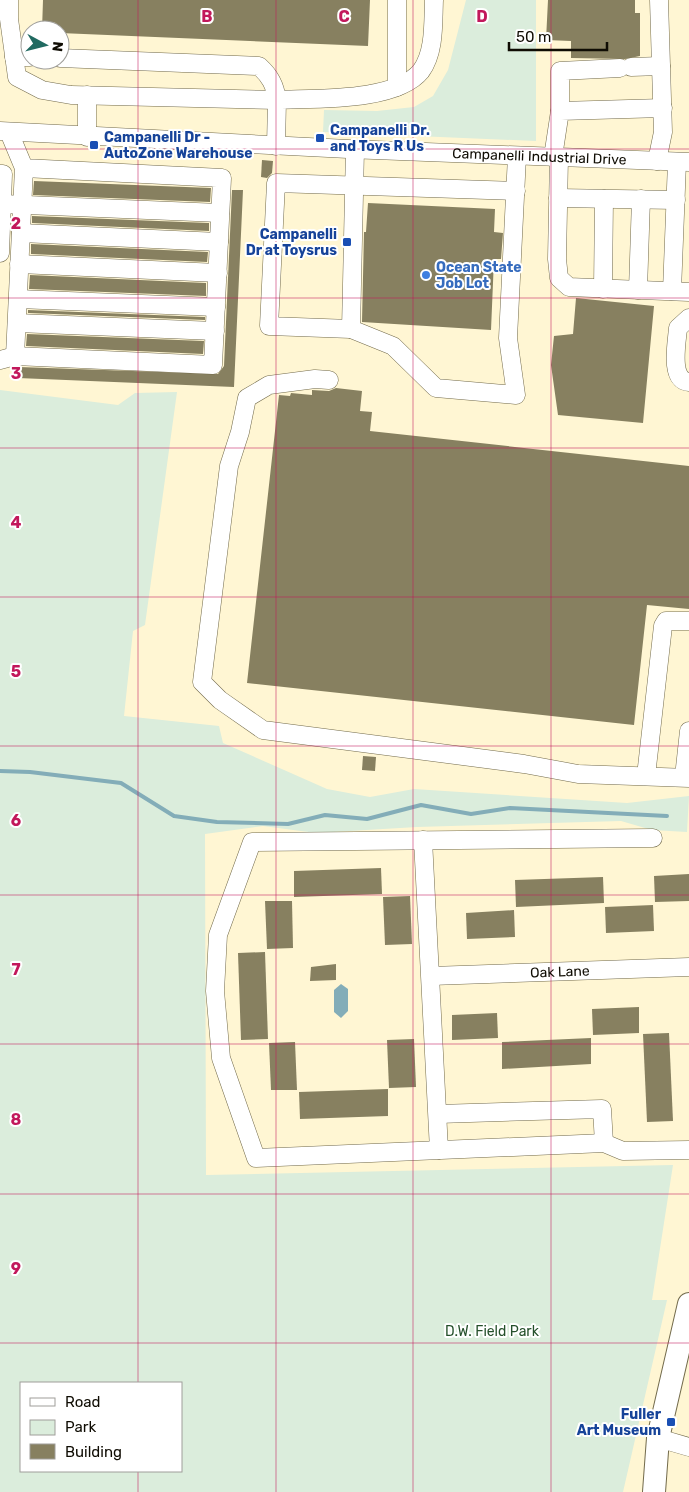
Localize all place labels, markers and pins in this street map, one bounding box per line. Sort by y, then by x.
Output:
place label: Campanelli Dr. and Toys R Us [330,122,430,155]
place label: Campanelli Dr - AutoZone Warehouse [104,129,253,162]
marker: Campanelli Dr. and Toys R Us [314,132,326,144]
marker: Campanelli Dr - AutoZone Warehouse [88,139,100,151]
place label: Campanelli Dr at Toysrus [246,226,337,259]
marker: Campanelli Dr at Toysrus [341,236,353,248]
place label: Ocean State Job Lot [436,259,522,292]
marker: Ocean State Job Lot [420,269,432,281]
place label: Fuller Art Museum [577,1406,662,1439]
marker: Fuller Art Museum [665,1416,677,1428]

